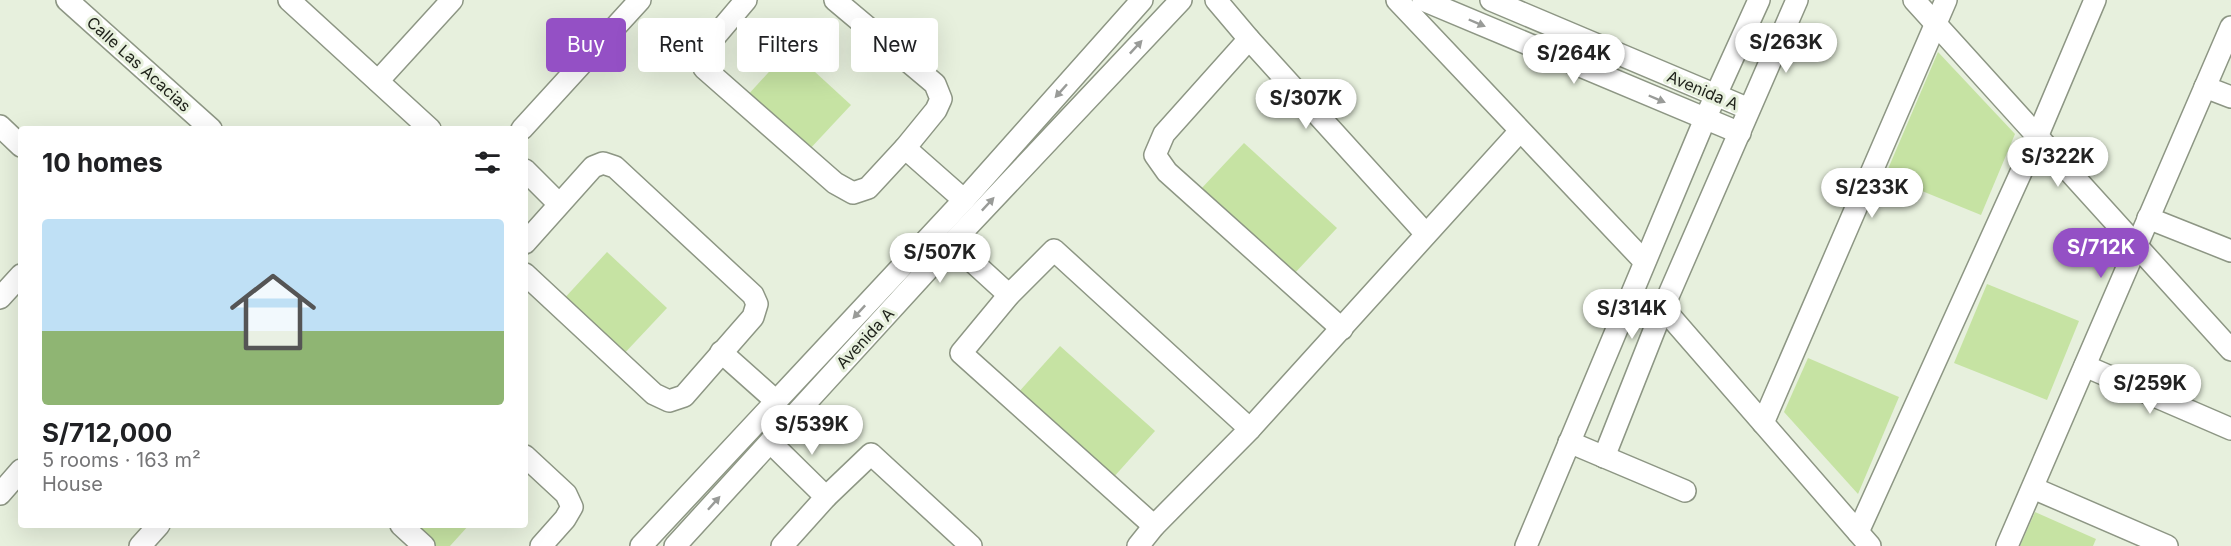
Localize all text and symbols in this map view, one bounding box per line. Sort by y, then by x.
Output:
street label: Calle Las Acacias [83,12,195,116]
chip: Buy [546,18,626,72]
chip: Rent [638,18,725,72]
chip: Filters [737,18,839,72]
chip: New [851,18,938,72]
one-way arrow [1468,19,1486,28]
pin: S/263K [1737,23,1835,74]
text: S/263K [1749,30,1823,54]
pin: S/264K [1525,34,1623,85]
one-way arrow [1129,41,1143,55]
text: S/264K [1537,41,1611,65]
street label: Avenida A [1664,66,1742,114]
pin: S/307K [1257,79,1355,130]
one-way arrow [1054,83,1068,98]
text: S/307K [1270,86,1342,110]
one-way arrow [1648,94,1665,103]
pin: S/322K [2009,137,2107,188]
text: S/322K [2021,144,2095,168]
icon: filters [471,146,504,179]
text: 10 homes [42,147,163,178]
pin: S/233K [1823,168,1921,219]
text: S/233K [1835,175,1909,199]
one-way arrow [981,197,995,212]
pin: S/712K [2052,228,2150,279]
pin: S/507K [891,233,989,284]
text: S/712K [2067,235,2135,259]
text: S/507K [904,240,976,264]
icon: home [219,258,327,366]
pin: S/314K [1583,289,1681,340]
text: S/314K [1597,296,1667,320]
street label: Avenida A [832,304,898,372]
one-way arrow [852,304,866,319]
pin: S/259K [2101,364,2199,415]
text: S/259K [2113,371,2187,395]
pin: S/539K [763,405,861,456]
text: S/539K [775,412,849,436]
text: S/712,000 [42,417,172,448]
text: 5 rooms · 163 m² [42,448,201,472]
text: House [42,472,103,496]
one-way arrow [707,495,721,510]

